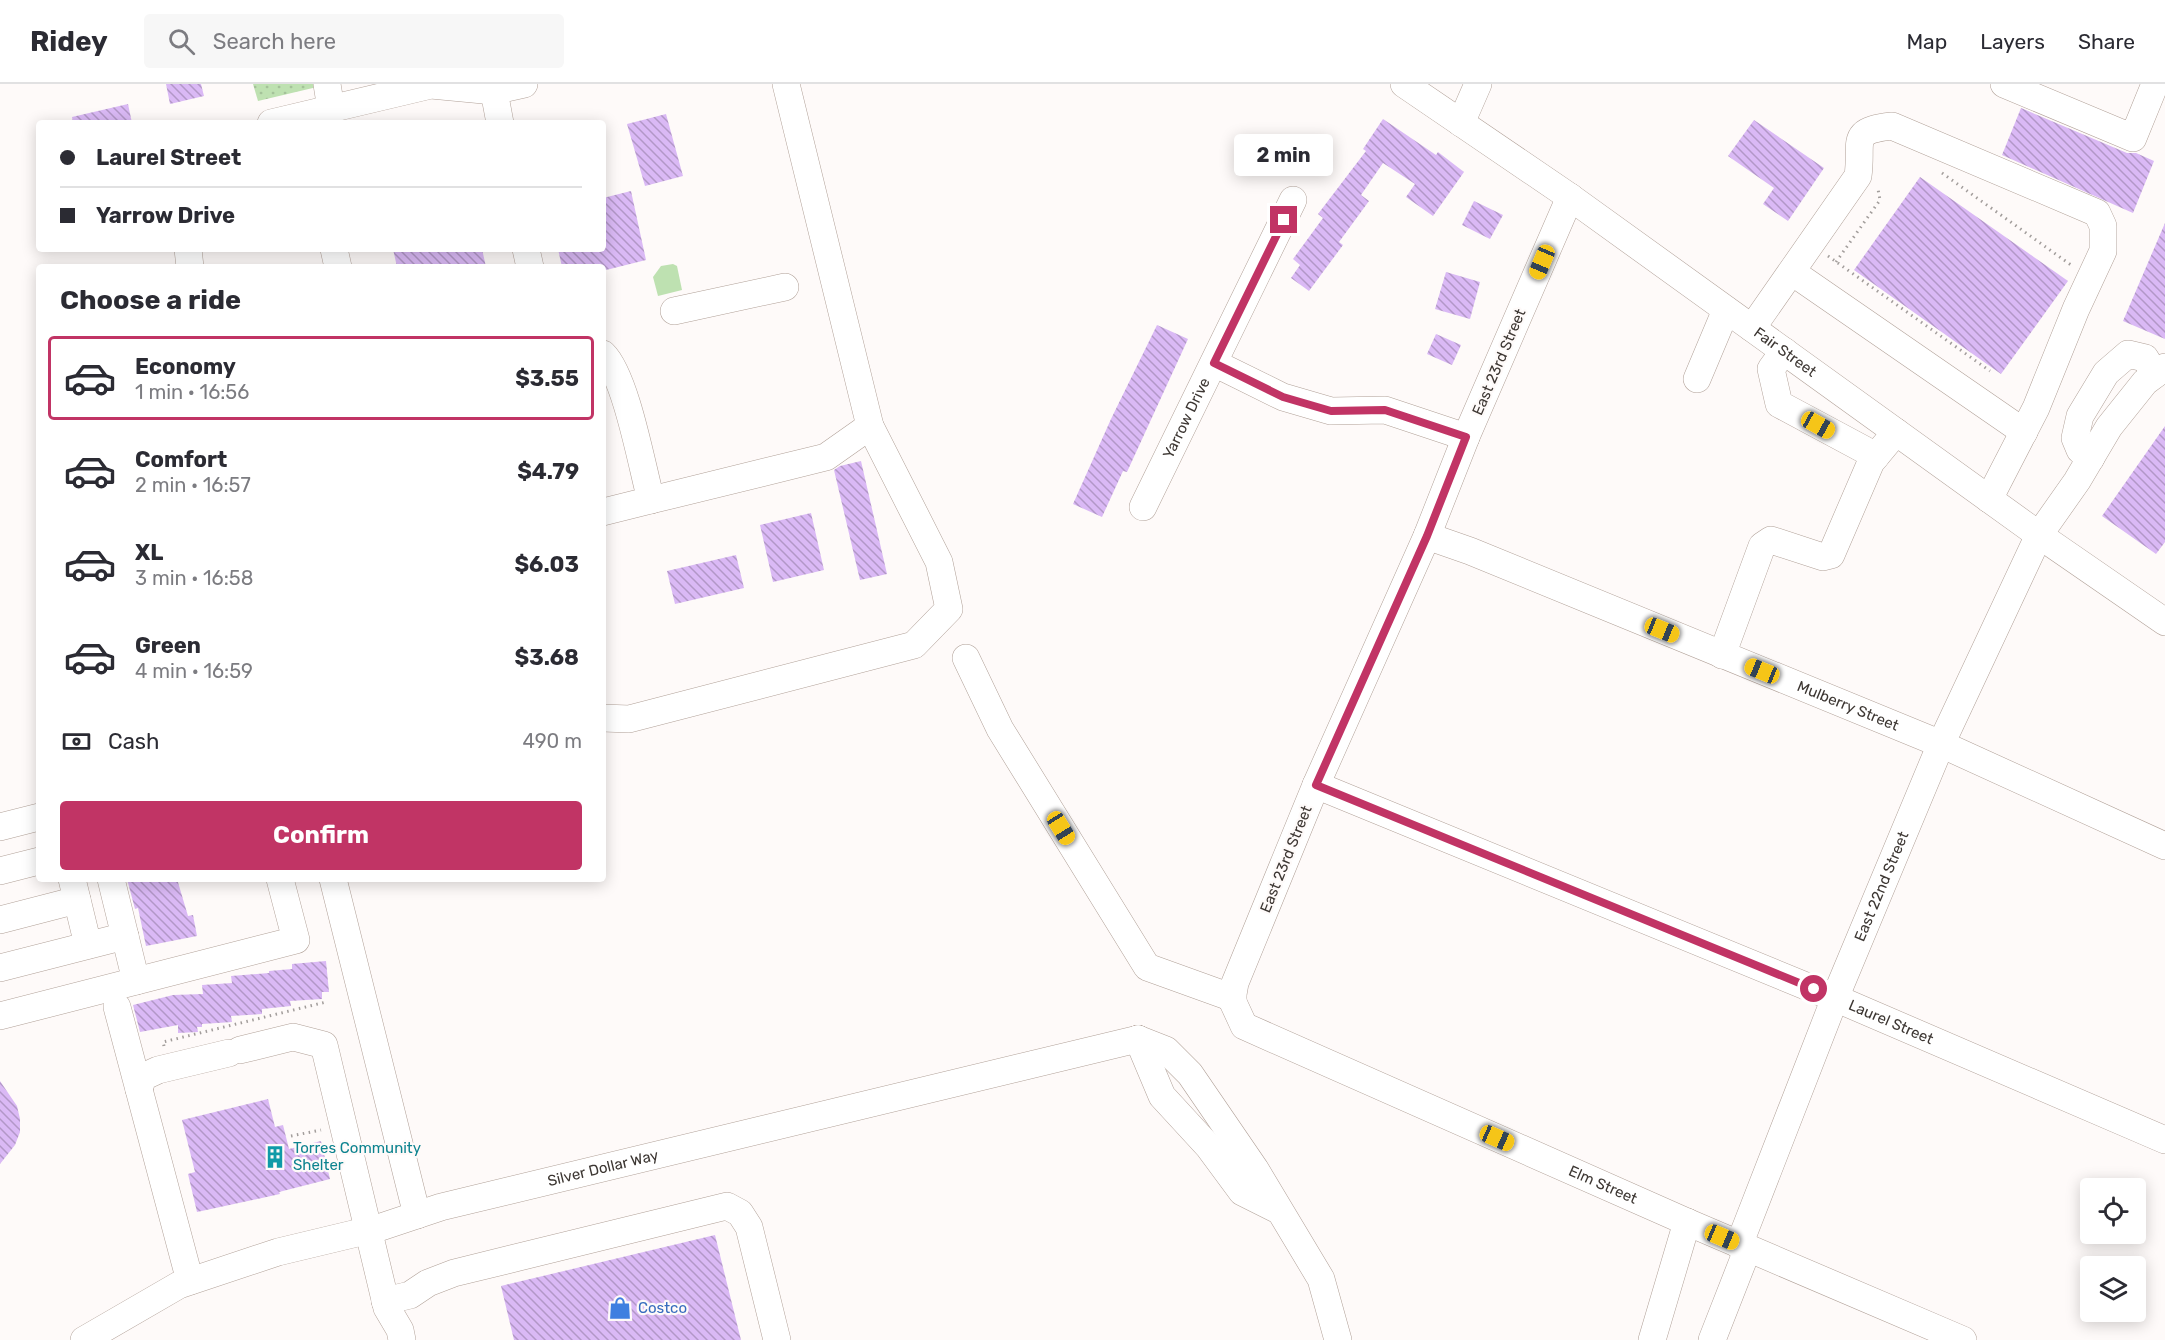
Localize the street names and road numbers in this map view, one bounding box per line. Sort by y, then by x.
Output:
street label: East 23rd Street [1468,306,1530,418]
street label: Fair Street [1750,323,1820,381]
street label: Yarrow Drive [1159,375,1214,461]
street label: Mulberry Street [1794,677,1902,735]
street label: East 23rd Street [1256,803,1316,915]
street label: East 22nd Street [1851,829,1913,944]
street label: Laurel Street [1846,996,1936,1048]
street label: Silver Dollar Way [546,1146,660,1190]
street label: Elm Street [1566,1162,1640,1208]

